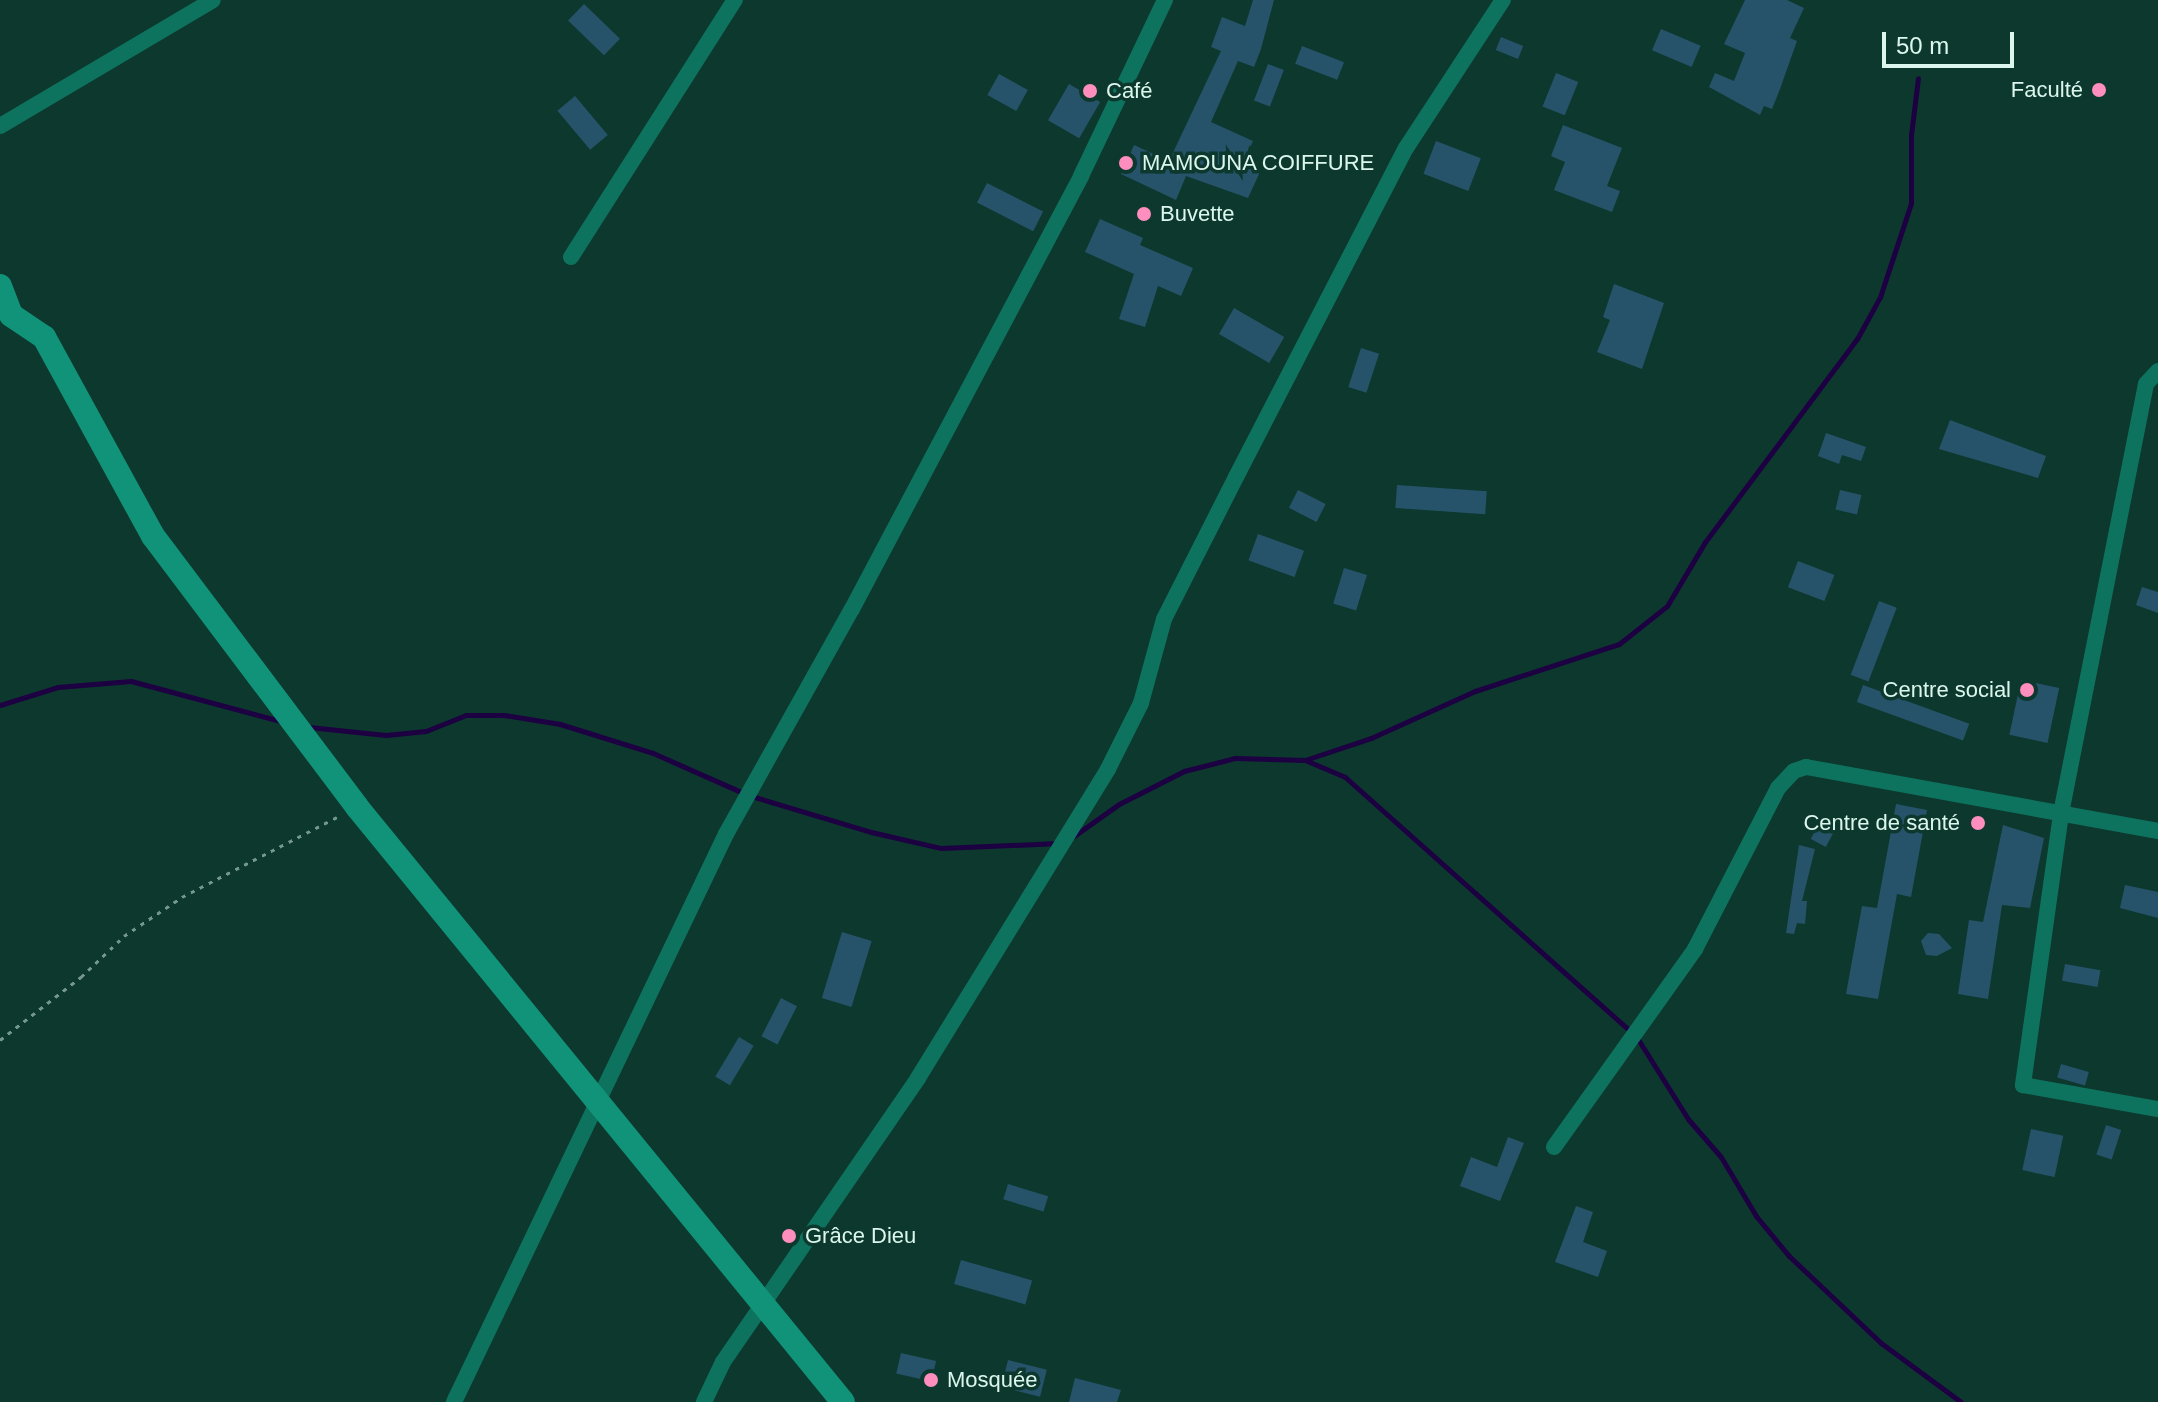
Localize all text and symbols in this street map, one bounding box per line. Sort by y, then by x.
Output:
scale bar [1886,16,2018,66]
text: 50 m [1896,32,1949,59]
place label: Faculté [2011,77,2083,103]
place label: Café [1106,78,1152,104]
marker: Faculté [2090,81,2108,99]
marker: Café [1081,82,1099,100]
place label: MAMOUNA COIFFURE [1142,150,1375,176]
marker: MAMOUNA COIFFURE [1117,154,1135,172]
place label: Buvette [1160,201,1235,227]
marker: Buvette [1135,205,1153,223]
place label: Centre social [1883,677,2011,703]
marker: Centre social [2018,681,2036,699]
place label: Centre de santé [1803,810,1960,836]
marker: Centre de santé [1967,812,1989,834]
place label: Grâce Dieu [805,1223,916,1249]
marker: Grâce Dieu [780,1227,798,1245]
place label: Mosquée [947,1367,1038,1393]
marker: Mosquée [922,1371,940,1389]

